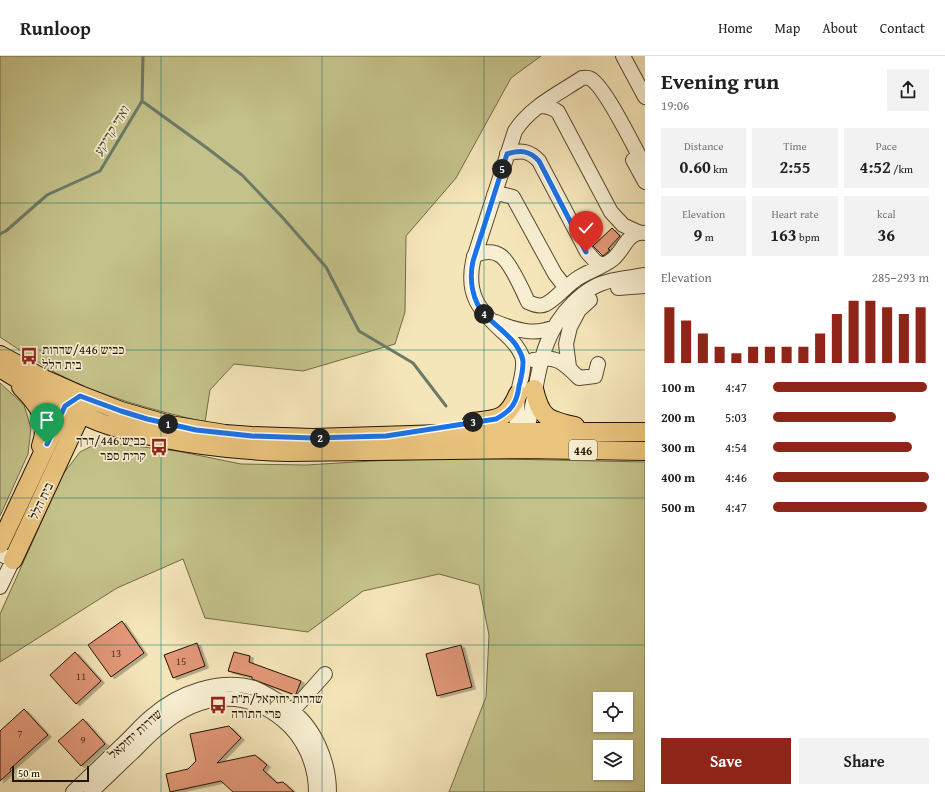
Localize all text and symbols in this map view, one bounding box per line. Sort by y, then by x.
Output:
text: Runloop [20,14,91,42]
text: Home [718,18,753,38]
text: Map [775,18,800,38]
text: About [822,18,858,38]
text: Contact [880,18,925,38]
text: Evening run [661,65,779,97]
button: share [887,69,929,111]
text: 19:06 [661,96,689,115]
water label: ואדי קריקע [88,101,134,160]
text: Distance [684,138,723,154]
text: Time [783,138,807,154]
text: Pace [876,138,897,154]
text: 0.60 [680,154,711,179]
text: 2:55 [779,154,811,179]
text: 4:52 [860,154,891,179]
pin: 5 [492,159,512,179]
text: 5 [499,161,505,177]
text: km [711,161,728,177]
text: /km [891,161,913,177]
text: Elevation [682,206,725,222]
text: Heart rate [771,206,819,222]
text: kcal [877,206,896,222]
pin [569,211,603,252]
icon: check [575,217,597,239]
text: 9 [694,222,702,247]
text: 163 [770,222,797,247]
text: 36 [878,222,895,247]
text: m [702,229,714,245]
text: bpm [797,229,820,245]
text: Elevation [661,268,712,287]
text: 285–293 m [872,268,929,287]
pin: 4 [474,304,494,324]
text: 4 [481,306,487,322]
place label: כביש 446/שדרות בית הלל [42,340,125,374]
bus stop icon: כביש 446/שדרות בית הלל [19,346,39,366]
text: 100 m [661,378,695,397]
text: 4:47 [725,378,747,397]
pin [30,403,64,444]
text: 200 m [661,408,695,427]
text: 5:03 [725,408,747,427]
icon: arrive [36,409,58,431]
pin: 3 [463,412,483,432]
pin: 1 [158,414,178,434]
text: 3 [470,414,476,430]
text: 1 [165,416,171,432]
pin: 2 [310,428,330,448]
text: 2 [317,430,323,446]
place label: כביש 446/דרך קרית ספר [76,431,146,465]
bus stop icon: כביש 446/דרך קרית ספר [149,437,169,457]
text: 300 m [661,438,695,457]
text: 4:54 [725,438,747,457]
road number: 446 [569,440,597,460]
text: 400 m [661,468,695,487]
text: 4:46 [725,468,747,487]
street label: בית הלל [24,479,58,523]
text: 500 m [661,498,695,517]
text: 4:47 [725,498,747,517]
house number: 13 [111,645,121,661]
house number: 15 [176,653,186,669]
house number: 11 [76,668,86,684]
place label: שדרות יחזקאל/ת״ת פרי התורה [231,689,323,723]
map controls [593,692,633,780]
button: locate [593,692,633,732]
bus stop icon: שדרות יחזקאל/ת״ת פרי התורה [208,695,228,715]
street label: שדרות יחזקאל [104,704,166,764]
house number: 7 [17,725,23,741]
house number: 9 [80,732,86,748]
button: Save [661,738,791,784]
button: Share [799,738,929,784]
button: layers [593,740,633,780]
scale bar [12,764,89,783]
text: 50 m [18,765,40,781]

